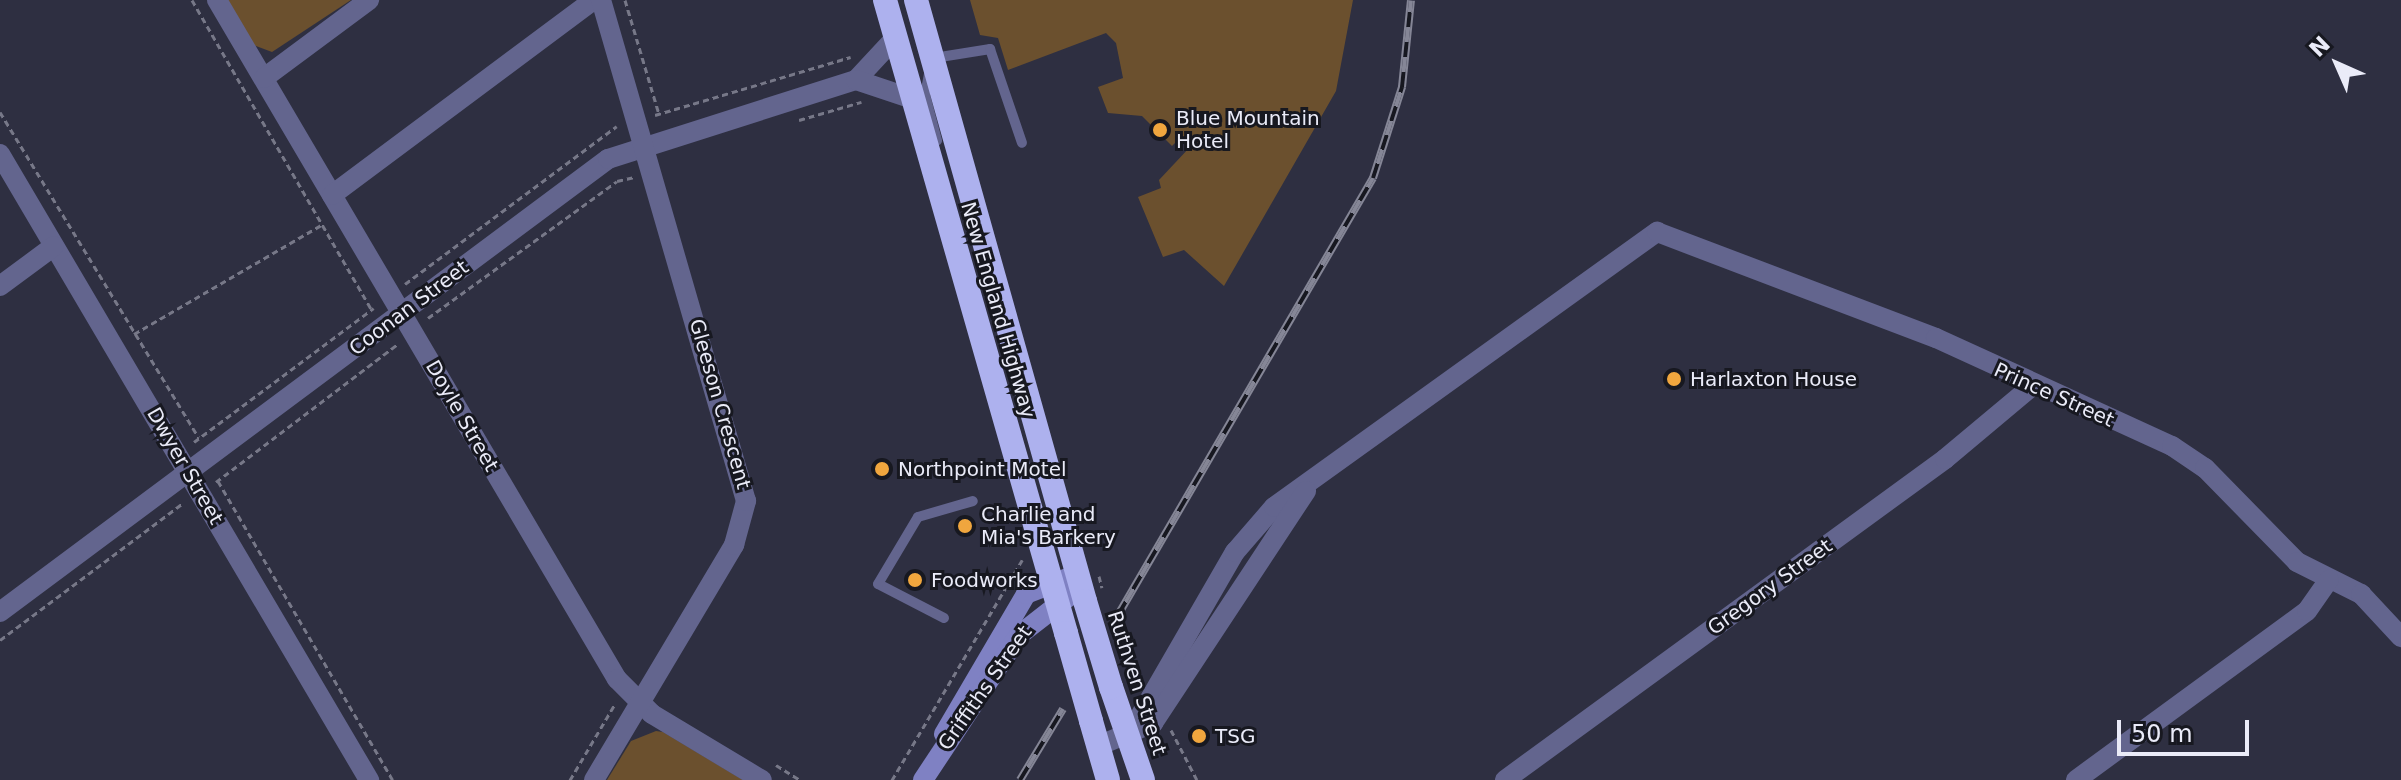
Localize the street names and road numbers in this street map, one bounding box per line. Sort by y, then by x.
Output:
street label: New England Highway [956,199,1040,421]
street label: Coonan Street [345,255,473,361]
street label: Gleeson Crescent [684,316,756,492]
street label: Doyle Street [420,356,504,476]
street label: Prince Street [1990,358,2118,432]
street label: Dwyer Street [142,403,228,529]
street label: Gregory Street [1703,534,1837,640]
street label: Ruthven Street [1102,608,1172,758]
street label: Griffiths Street [933,621,1037,755]

